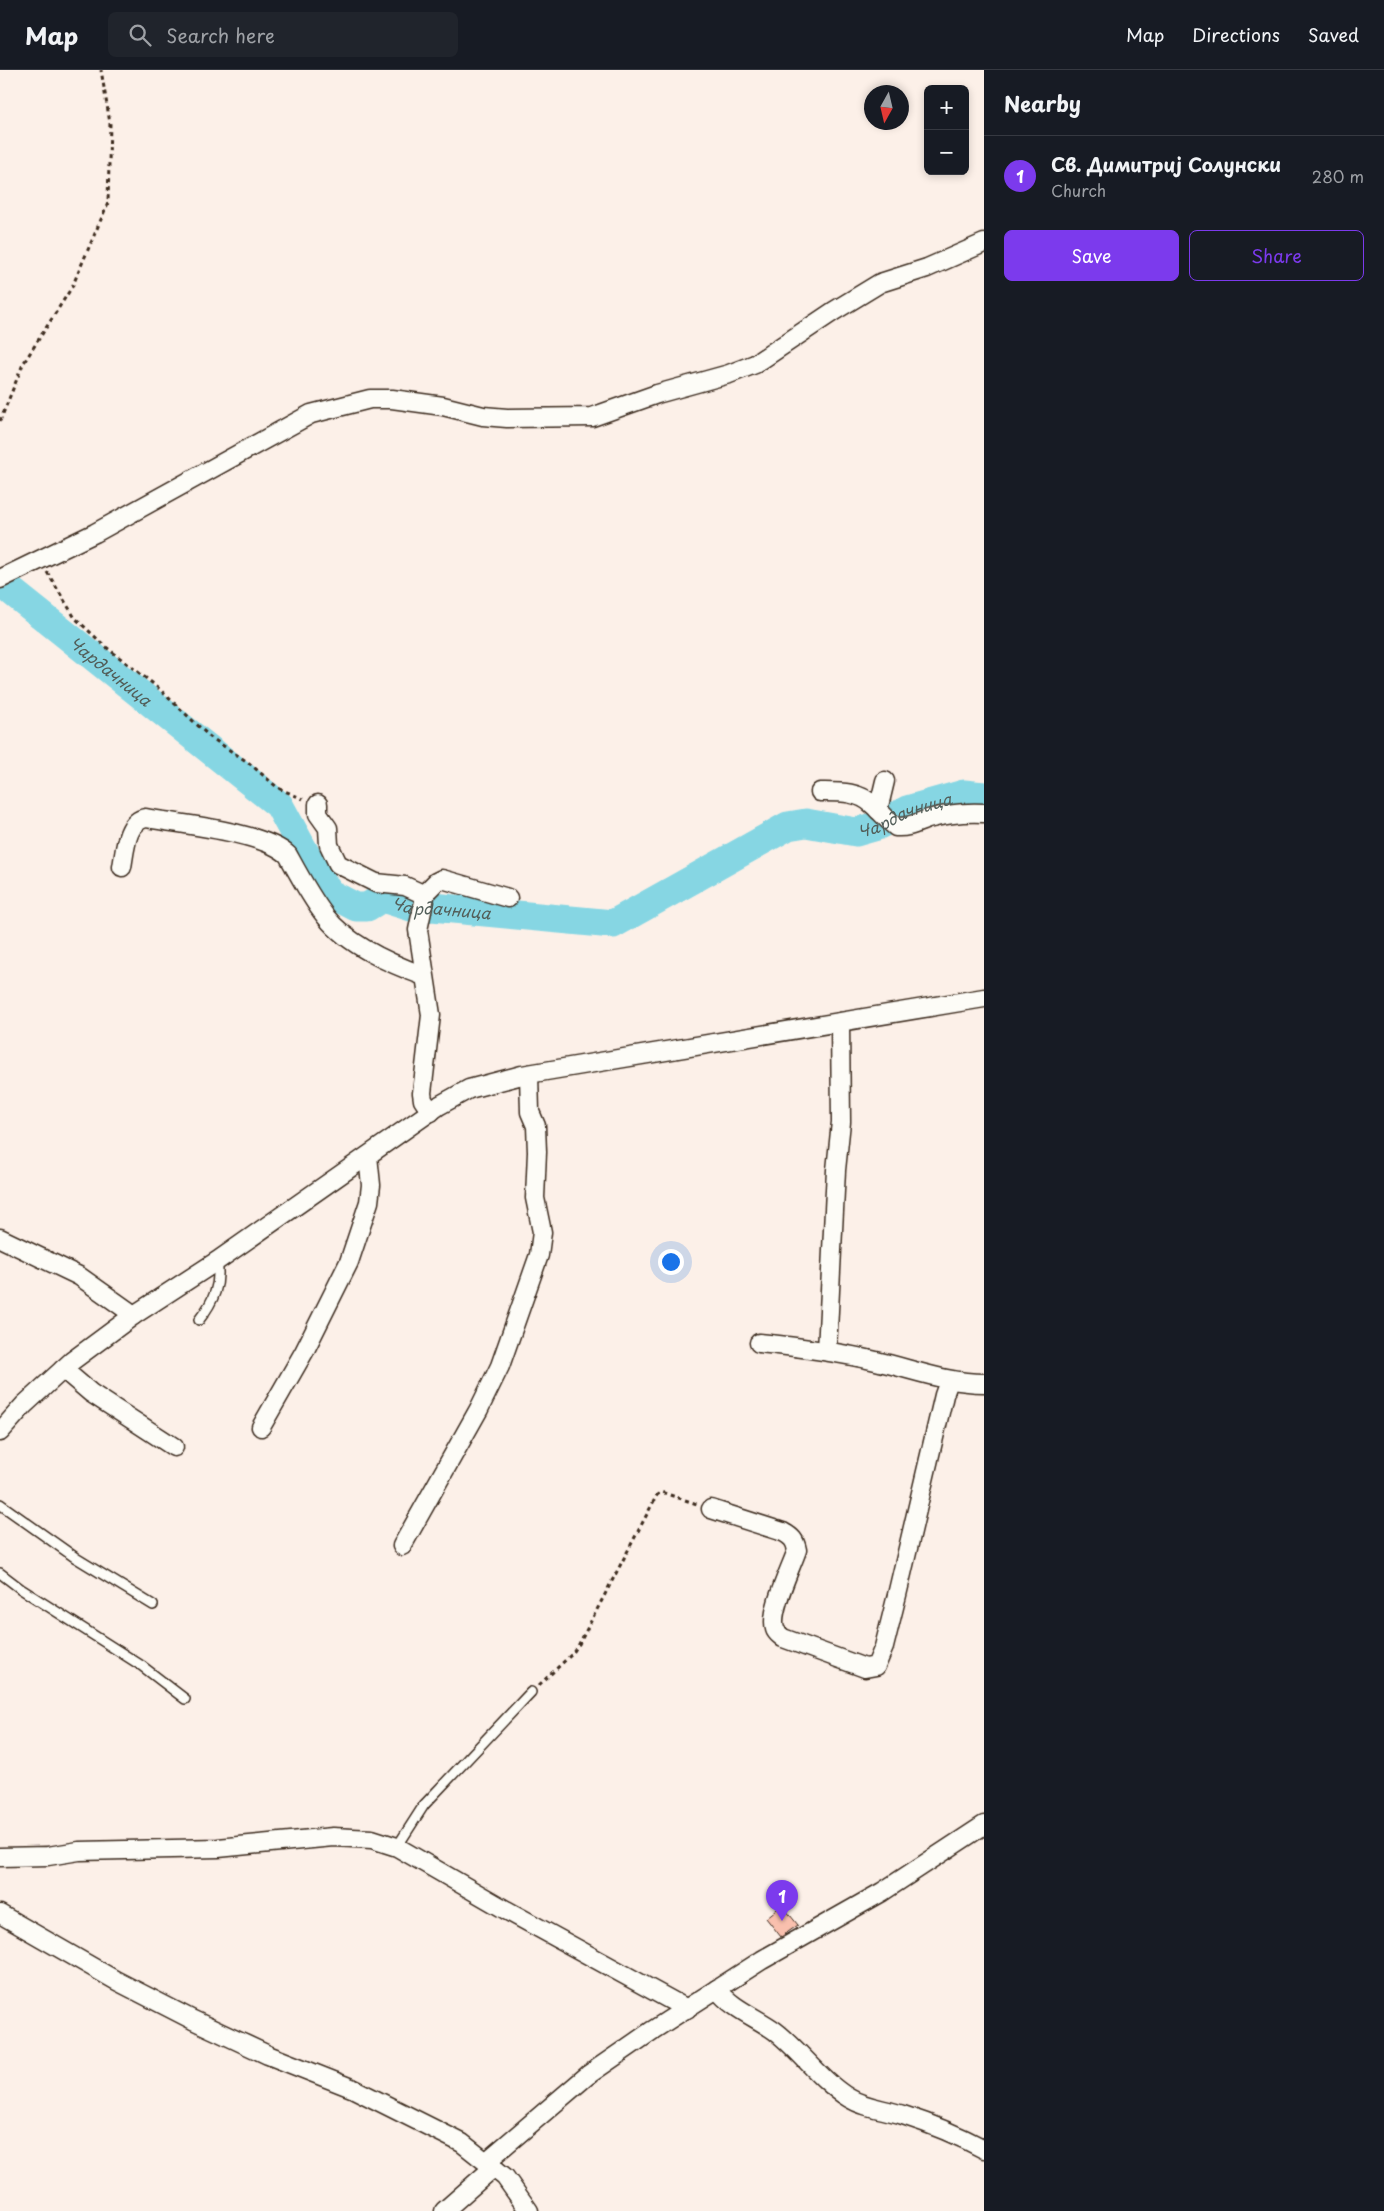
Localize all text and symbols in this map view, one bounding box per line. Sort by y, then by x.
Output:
search box [108,12,458,57]
text: Map [25,17,78,53]
icon: search [126,21,154,49]
text: Search here [166,21,275,49]
text: Map [1126,21,1164,48]
text: Directions [1192,21,1280,48]
text: Saved [1308,21,1359,48]
north arrow [864,85,909,130]
map controls [924,85,969,175]
button: + [924,85,969,130]
text: Nearby [1004,87,1081,119]
button: − [924,130,969,175]
text: Св. Димитриј Солунски [1051,150,1281,178]
text: 1 [1016,164,1024,188]
text: 280 m [1312,164,1364,188]
text: Church [1051,178,1106,202]
button: Save [1004,230,1179,281]
button: Share [1189,230,1364,281]
water label: Чардачница [65,630,158,712]
water label: Чардачница [855,786,955,843]
water label: Чардачница [389,890,493,925]
your location [658,1249,684,1275]
pin: 1 [766,1880,798,1921]

